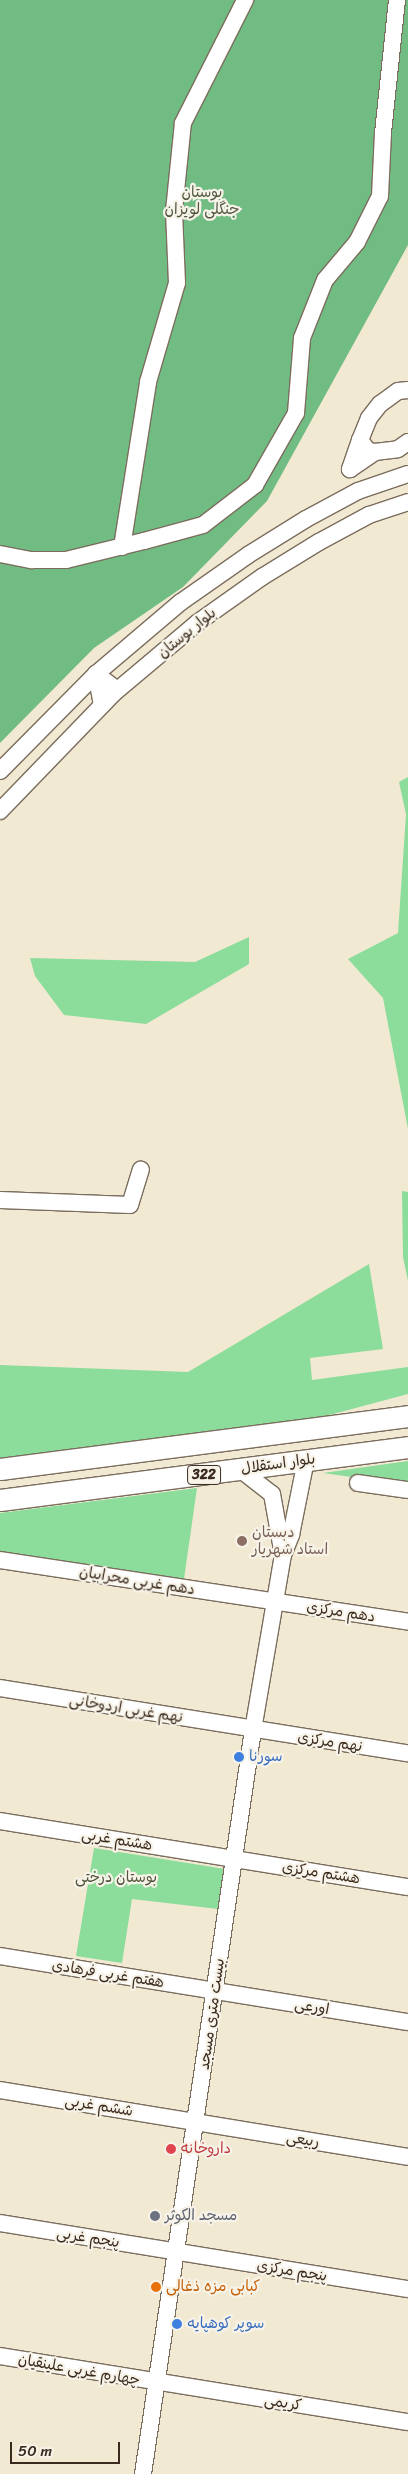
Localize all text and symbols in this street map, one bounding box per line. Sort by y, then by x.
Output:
park label: بوستان جنگلی لویزان [165,183,239,218]
street label: بلوار بوستان [154,604,220,662]
street label: بلوار استقلال [240,1450,316,1478]
road number: 322 [186,1464,222,1486]
place label: دبستان استاد شهریار [252,1523,328,1558]
marker: دبستان استاد شهریار [236,1535,248,1547]
street label: دهم غربی محرابیان [78,1563,196,1599]
street label: دهم مرکزی [305,1598,377,1626]
street label: نهم غربی اردوخانی [68,1691,184,1727]
street label: نهم مرکزی [296,1728,364,1756]
place label: سورنا [249,1748,282,1766]
marker: سورنا [233,1751,245,1763]
street label: هشتم غربی [80,1826,154,1854]
street label: هشتم مرکزی [281,1858,361,1888]
park label: بوستان درختی [75,1869,157,1887]
street label: هفتم غربی فرهادی [51,1956,165,1992]
street label: بیست متری مسجد [195,1957,229,2071]
street label: اورعی [293,1995,331,2019]
street label: ششم غربی [64,2092,134,2120]
street label: ربیعی [285,2129,321,2151]
place label: داروخانه [181,2140,231,2158]
marker: داروخانه [165,2143,177,2155]
place label: مسجد الکوثر [165,2207,237,2225]
marker: مسجد الکوثر [149,2210,161,2222]
street label: پنجم غربی [55,2224,121,2252]
street label: پنجم مرکزی [255,2257,329,2285]
place label: کبابی مزه ذغالی [166,2278,260,2296]
marker: کبابی مزه ذغالی [150,2281,162,2293]
place label: سوپر کوهپایه [187,2315,264,2333]
marker: سوپر کوهپایه [171,2318,183,2330]
street label: چهارم غربی علینقیان [17,2350,141,2390]
street label: کریمی [263,2391,303,2415]
scale bar [12,2432,122,2464]
text: 50 m [18,2438,52,2464]

